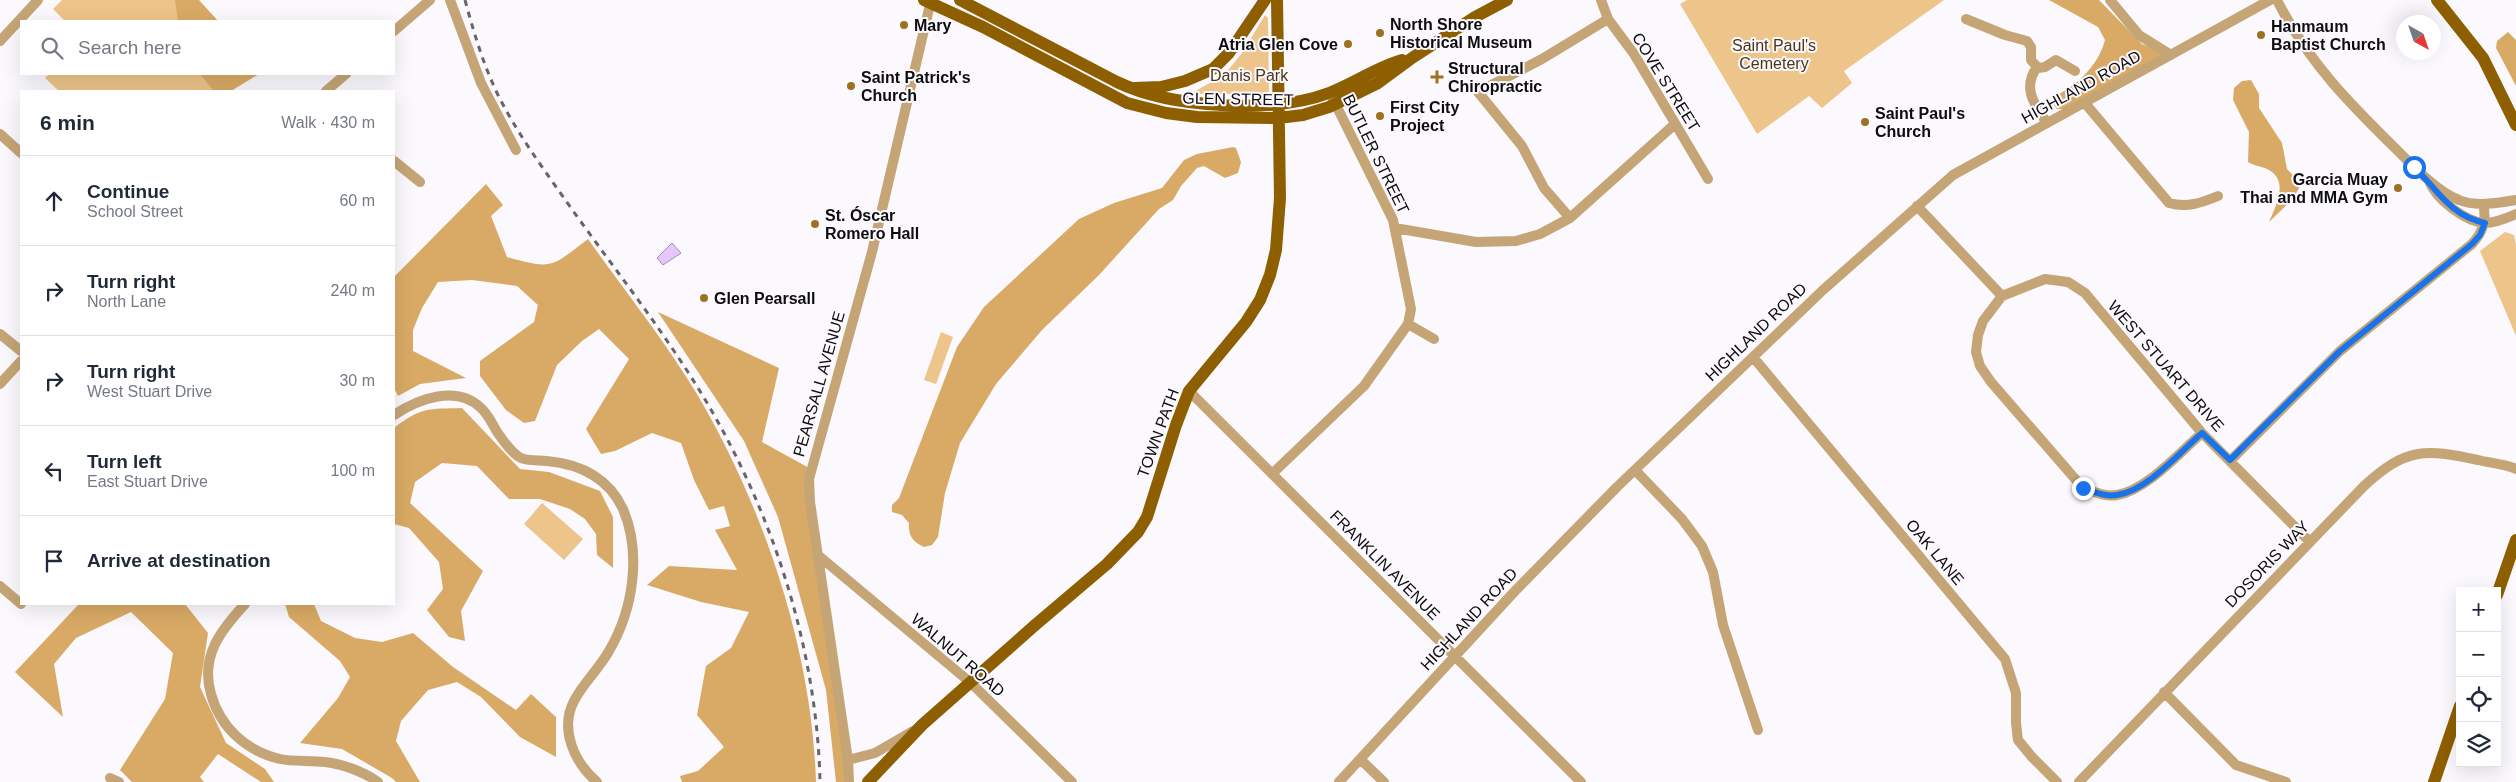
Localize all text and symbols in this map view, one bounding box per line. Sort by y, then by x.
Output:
north arrow [2396,15,2441,60]
place label: North Shore Historical Museum [1390,16,1532,51]
place label: Mary [914,17,951,34]
place label: Hanmaum Baptist Church [2271,18,2386,53]
marker: Mary [898,19,910,31]
search box [20,20,395,75]
marker: North Shore Historical Museum [1374,27,1386,39]
marker: Hanmaum Baptist Church [2255,29,2267,41]
street label: COVE STREET [1629,30,1703,135]
icon: search [38,34,66,62]
place label: Atria Glen Cove [1218,36,1338,53]
text: Search here [78,37,182,58]
park label: Saint Paul's Cemetery [1732,37,1816,72]
marker: Atria Glen Cove [1342,38,1354,50]
street label: HIGHLAND ROAD [2019,47,2143,127]
place label: Structural Chiropractic [1448,60,1542,95]
park label: Danis Park [1210,67,1289,84]
place label: Saint Patrick's Church [861,69,971,104]
marker: Structural Chiropractic [1430,70,1444,84]
marker: Saint Patrick's Church [845,80,857,92]
street label: GLEN STREET [1182,90,1294,108]
street label: BUTLER STREET [1340,92,1412,217]
place label: First City Project [1390,99,1459,134]
place label: Saint Paul's Church [1875,105,1965,140]
marker: First City Project [1374,110,1386,122]
text: 6 min [40,111,95,134]
text: Walk · 430 m [281,114,375,131]
marker: Saint Paul's Church [1859,116,1871,128]
route start [2403,156,2426,179]
place label: Garcia Muay Thai and MMA Gym [2240,171,2388,206]
text: Continue [87,181,169,202]
marker: Garcia Muay Thai and MMA Gym [2392,182,2404,194]
icon: ahead [40,187,68,215]
text: 60 m [339,192,375,209]
text: School Street [87,203,183,220]
place label: St. Óscar Romero Hall [825,206,919,242]
marker: St. Óscar Romero Hall [809,218,821,230]
text: Turn right [87,271,175,292]
icon: right [40,277,68,305]
street label: HIGHLAND ROAD [1702,280,1810,384]
text: 240 m [331,282,375,299]
place label: Glen Pearsall [714,290,815,307]
marker: Glen Pearsall [698,292,710,304]
text: North Lane [87,293,166,310]
street label: WEST STUART DRIVE [2105,297,2227,435]
street label: PEARSALL AVENUE [790,309,848,459]
text: Turn right [87,361,175,382]
icon: right [40,367,68,395]
text: 30 m [339,372,375,389]
text: West Stuart Drive [87,383,212,400]
street label: TOWN PATH [1134,386,1182,480]
text: Turn left [87,451,162,472]
icon: left [40,457,68,485]
text: 100 m [331,462,375,479]
text: East Stuart Drive [87,473,208,490]
route end [2072,477,2095,500]
street label: FRANKLIN AVENUE [1327,507,1443,623]
street label: OAK LANE [1903,516,1967,588]
street label: DOSORIS WAY [2222,517,2313,611]
icon: arrive [40,547,68,575]
text: Arrive at destination [87,550,271,571]
street label: HIGHLAND ROAD [1417,564,1521,674]
map controls [2456,587,2501,767]
button: + [2456,587,2501,632]
street label: WALNUT ROAD [908,610,1008,700]
button: − [2456,632,2501,677]
button: locate [2456,677,2501,722]
button: layers [2456,722,2501,767]

